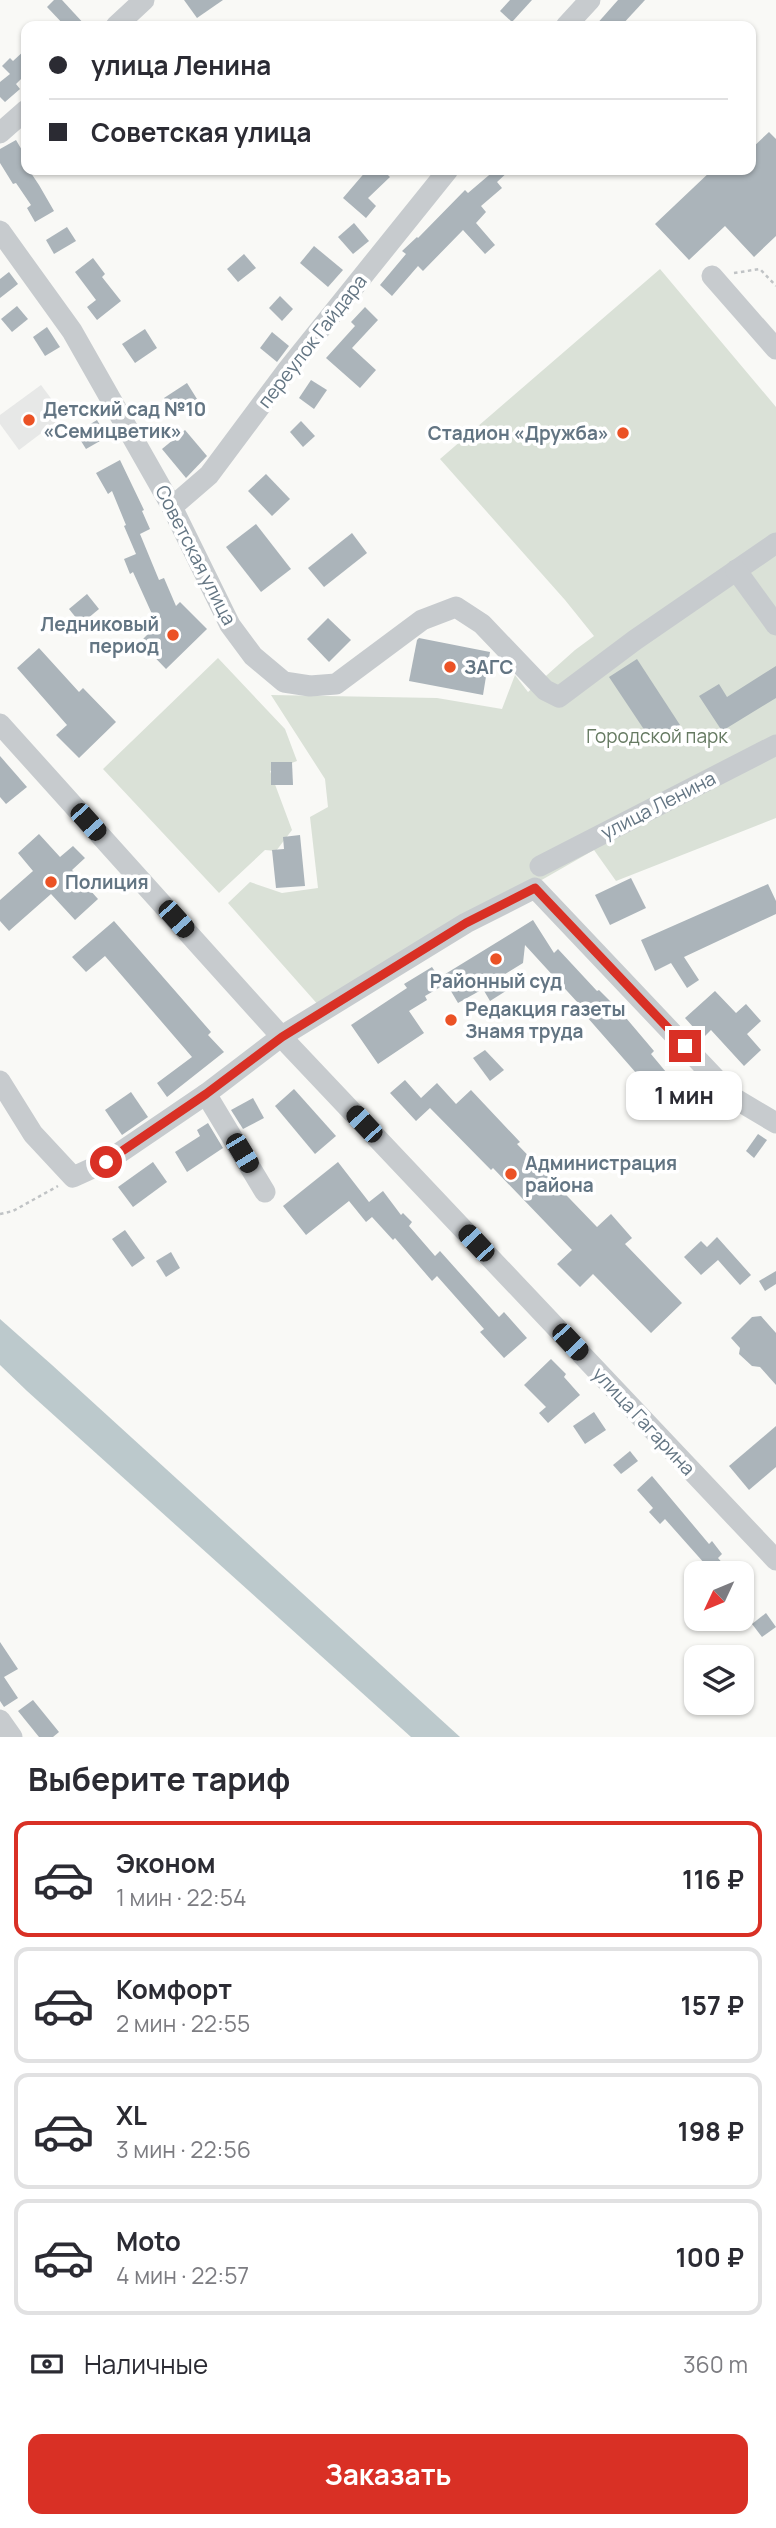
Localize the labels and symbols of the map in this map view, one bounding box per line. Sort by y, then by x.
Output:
street label: переулок Гайдара [252,269,372,413]
place label: Детский сад №10 «Семицветик» [43,396,206,444]
marker: Детский сад №10 «Семицветик» [21,412,37,428]
place label: Стадион «Дружба» [428,420,609,446]
marker: Стадион «Дружба» [615,425,631,441]
street label: Советская улица [149,481,243,629]
place label: Ледниковый период [40,611,159,659]
marker: Ледниковый период [165,627,181,643]
place label: ЗАГС [464,654,513,680]
marker: ЗАГС [442,659,458,675]
park label: Городской парк [586,723,728,749]
street label: улица Ленина [596,765,720,845]
car [67,799,110,845]
place label: Полиция [65,869,149,895]
marker: Полиция [43,874,59,890]
car [155,896,198,942]
marker: Районный суд [488,951,504,967]
place label: Районный суд [430,968,562,994]
place label: Редакция газеты Знамя труда [465,996,626,1044]
marker: Редакция газеты Знамя труда [443,1012,459,1028]
route end [669,1030,701,1062]
callout: 1 мин [627,1070,743,1120]
car [342,1101,387,1147]
car [223,1130,262,1176]
route start [90,1146,122,1178]
place label: Администрация района [525,1150,677,1198]
marker: Администрация района [503,1166,519,1182]
car [454,1220,499,1266]
car [548,1319,593,1365]
street label: улица Гагарина [587,1361,701,1481]
north arrow [684,1561,754,1631]

